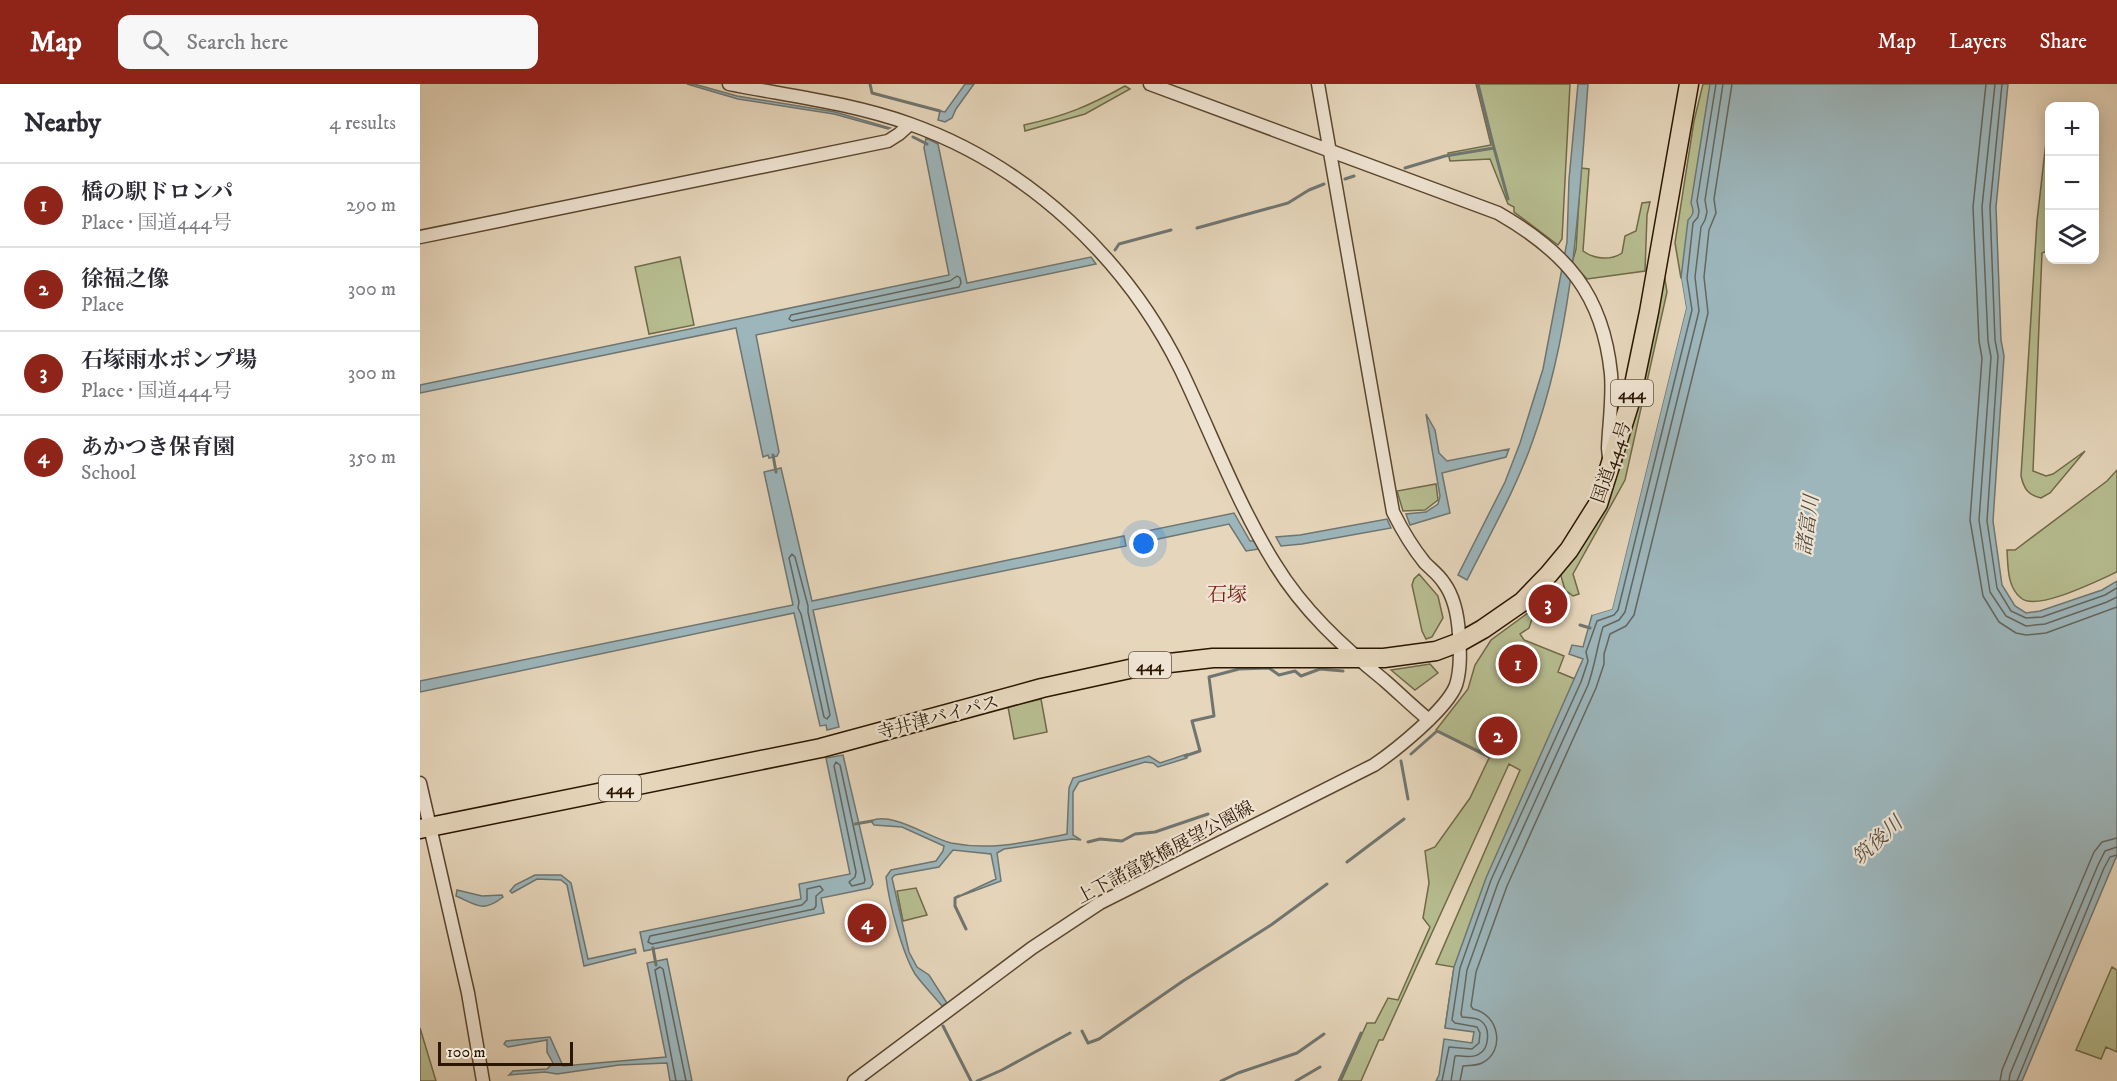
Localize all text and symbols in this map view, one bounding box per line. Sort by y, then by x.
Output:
search box [118,15,538,69]
text: Map [30,25,82,60]
icon: search [139,26,172,59]
text: Search here [187,29,288,56]
text: Map [1877,29,1916,55]
text: Layers [1949,29,2007,55]
text: Share [2040,29,2087,55]
map controls [2045,102,2099,264]
button: + [2045,102,2099,156]
text: Nearby [24,107,101,140]
text: 4 results [329,111,396,136]
button: − [2045,156,2099,210]
text: 橋の駅ドロンパ [81,179,233,206]
text: 1 [40,193,47,218]
text: 290 m [346,193,396,218]
button: layers [2045,210,2099,264]
text: Place · 国道444号 [81,211,232,236]
text: 徐福之像 [81,266,169,293]
text: 2 [39,277,48,302]
text: 300 m [348,277,396,302]
text: Place [81,293,124,318]
text: 石塚雨水ポンプ場 [81,347,257,374]
text: 3 [40,361,47,386]
text: 300 m [348,361,396,386]
text: Place · 国道444号 [81,379,232,404]
road number: 444 [1611,380,1653,406]
street label: 国道444号 [1588,419,1636,506]
text: あかつき保育園 [81,434,235,461]
text: 4 [38,445,49,470]
text: 350 m [349,445,396,470]
text: School [81,461,136,486]
water label: 諸富川 [1792,492,1825,557]
your location [1129,529,1158,558]
pin: 3 [1528,582,1568,626]
district label: 石塚 [1207,583,1247,608]
pin: 1 [1498,642,1538,686]
road number: 444 [1129,652,1171,678]
street label: 寺井津バイパス [875,691,1002,745]
pin: 2 [1478,714,1518,758]
road number: 444 [599,775,641,801]
street label: 上下諸富鉄橋展望公園線 [1073,797,1258,909]
water label: 筑後川 [1848,810,1910,871]
pin: 4 [848,900,886,946]
scale bar [438,1039,573,1066]
text: 100 m [447,1042,486,1062]

